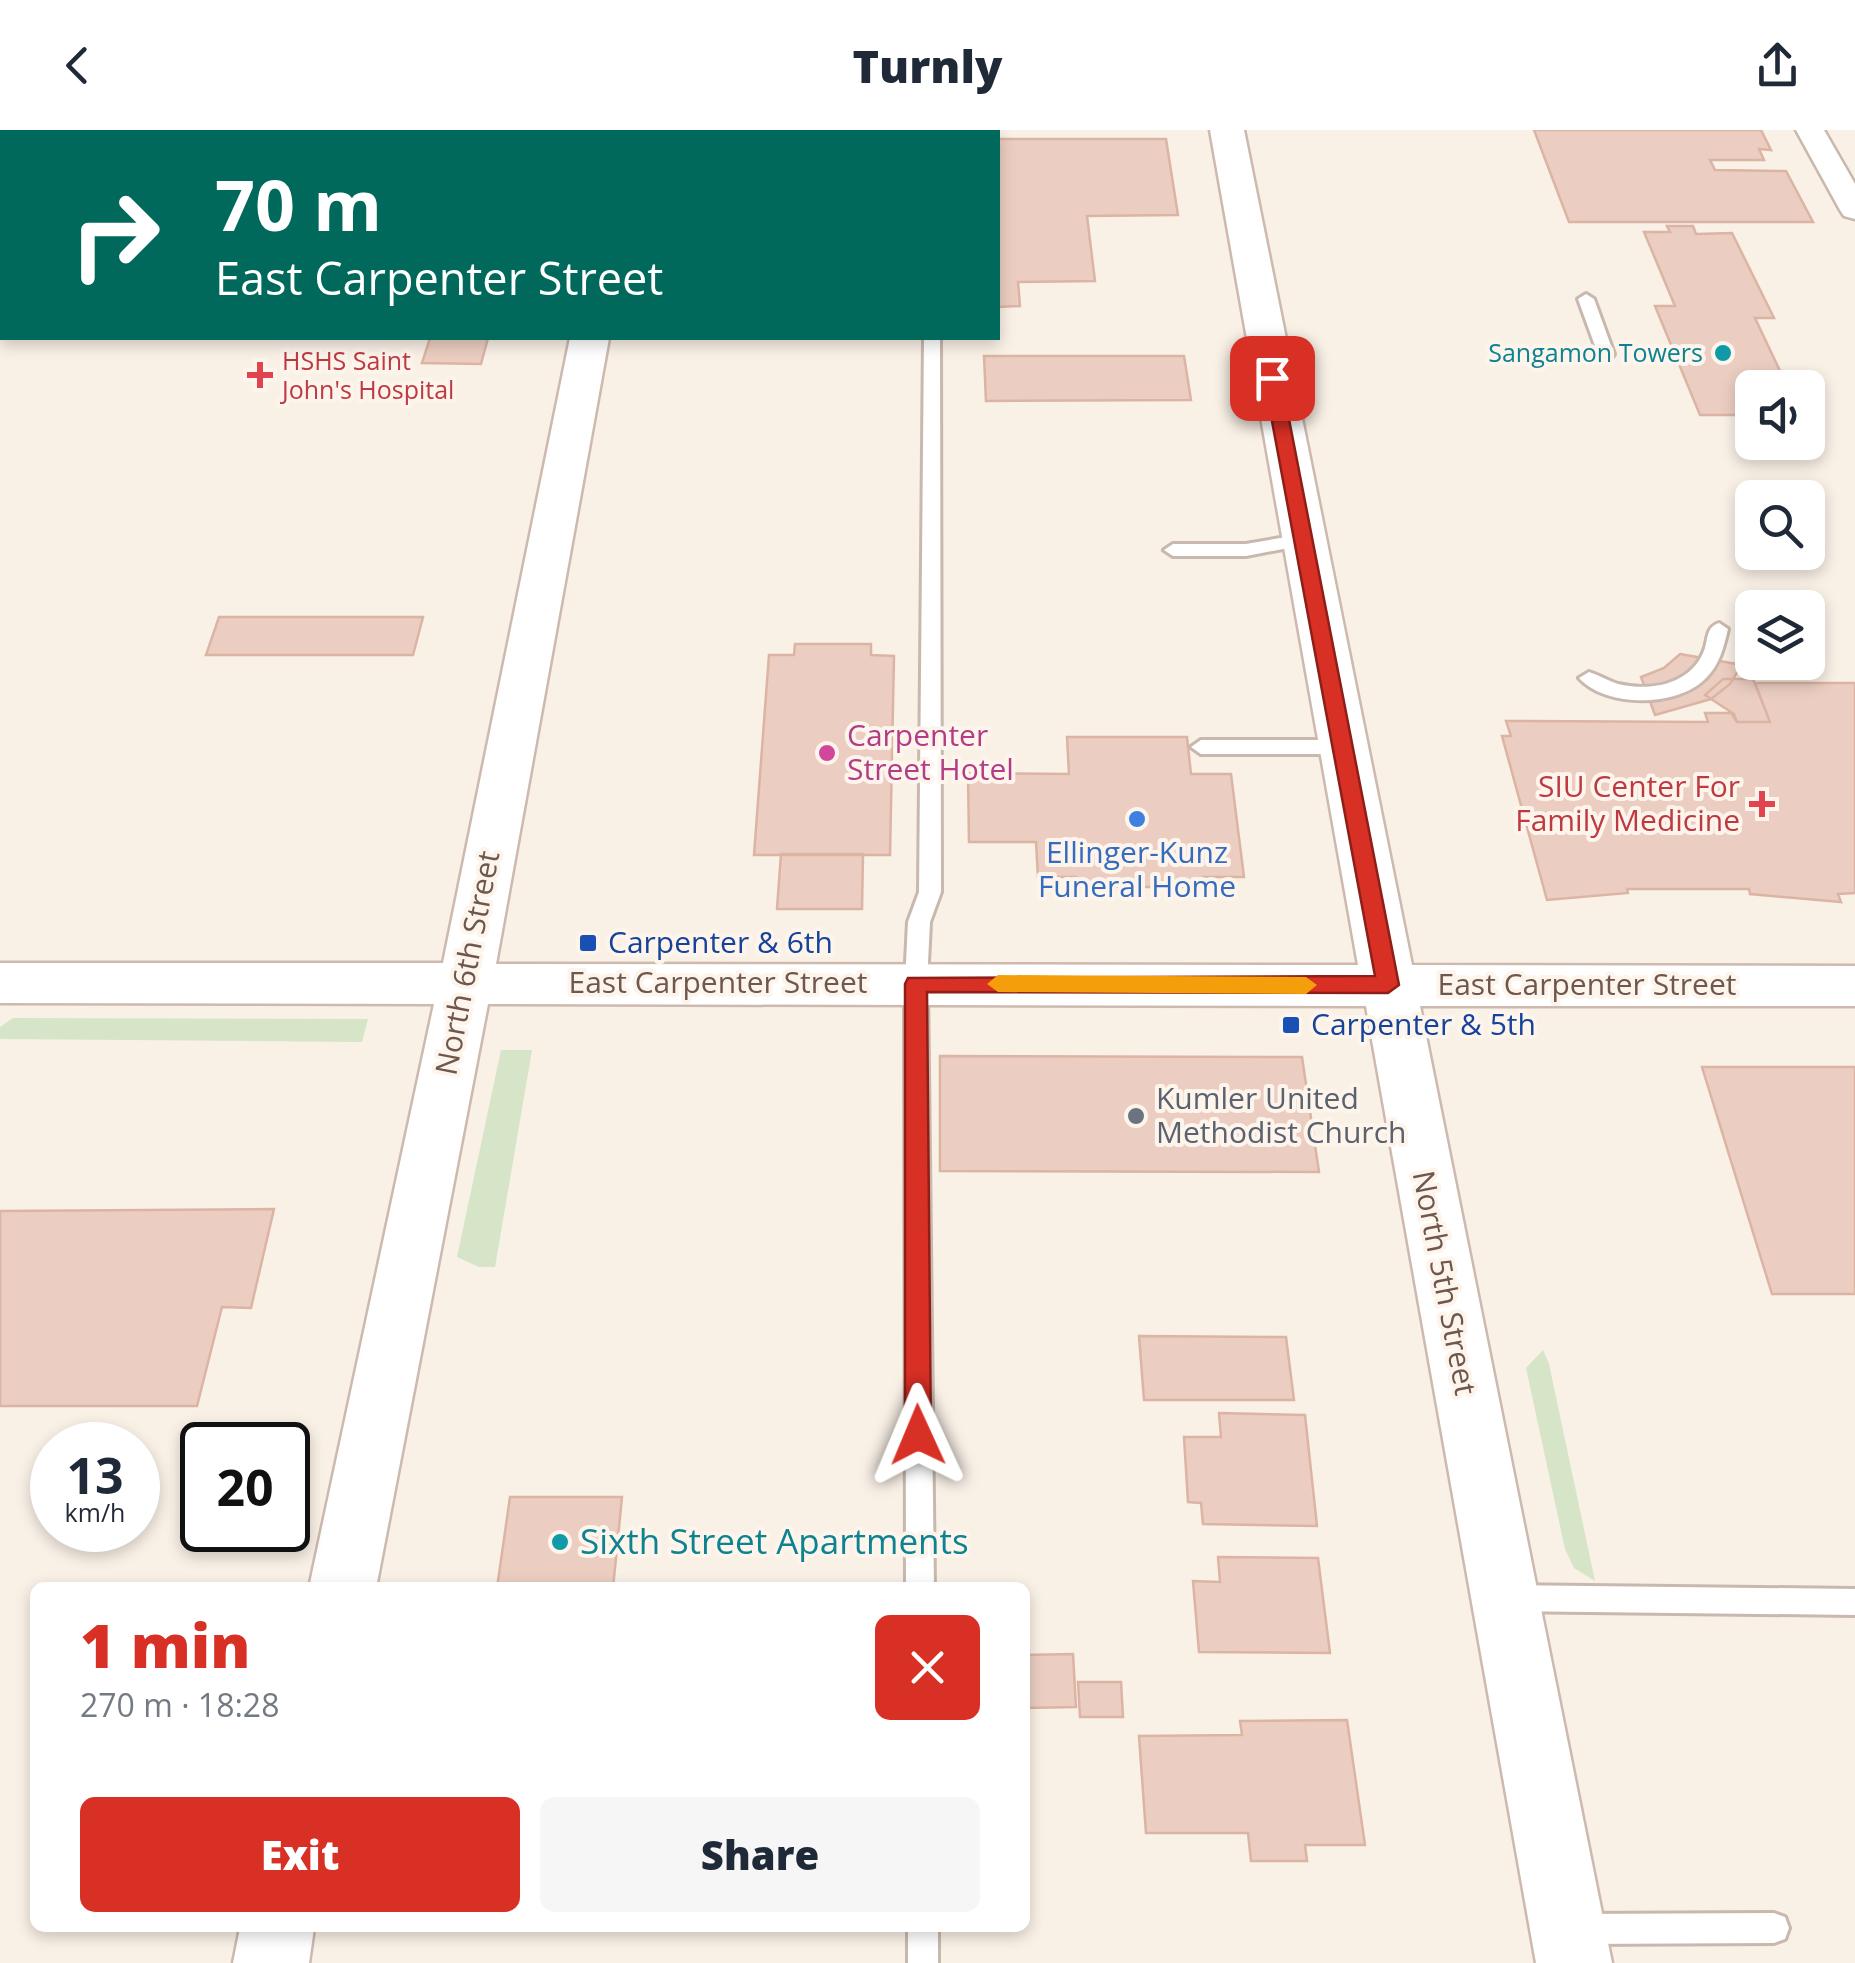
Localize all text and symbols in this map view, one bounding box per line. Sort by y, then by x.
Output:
text: Turnly [853,35,1003,96]
icon: back [50,38,105,93]
icon: share [1750,38,1805,93]
text: 70 m [215,156,382,252]
icon: right [50,170,180,300]
text: East Carpenter Street [215,247,663,308]
place label: Sangamon Towers [1488,335,1703,369]
pin [1230,336,1315,421]
marker: Sangamon Towers [1712,342,1734,364]
place label: HSHS Saint John's Hospital [280,343,454,406]
icon: arrive [1245,351,1300,406]
marker: HSHS Saint John's Hospital [247,362,273,388]
map controls [1735,370,1825,680]
button: sound [1735,370,1825,460]
button: search [1735,480,1825,570]
button: layers [1735,590,1825,680]
place label: Carpenter Street Hotel [847,714,1014,789]
marker: Carpenter Street Hotel [816,742,838,764]
place label: SIU Center For Family Medicine [1515,765,1740,840]
marker: SIU Center For Family Medicine [1749,791,1775,817]
marker: Ellinger-Kunz Funeral Home [1126,808,1148,830]
place label: Ellinger-Kunz Funeral Home [1038,831,1236,906]
street label: North 6th Street [425,847,508,1078]
place label: Carpenter & 6th [608,921,833,962]
marker: Carpenter & 6th [577,932,599,954]
street label: East Carpenter Street [569,961,867,1002]
street label: East Carpenter Street [1438,963,1736,1004]
place label: Carpenter & 5th [1311,1003,1536,1044]
marker: Carpenter & 5th [1280,1014,1302,1036]
place label: Kumler United Methodist Church [1156,1077,1406,1152]
marker: Kumler United Methodist Church [1125,1105,1147,1127]
street label: North 5th Street [1404,1167,1487,1398]
position arrow [866,1383,970,1487]
speed limit sign: 20 [180,1422,310,1552]
text: 13 [66,1441,124,1509]
text: km/h [65,1495,125,1529]
place label: Sixth Street Apartments [580,1517,969,1564]
marker: Sixth Street Apartments [549,1531,571,1553]
text: 1 min [80,1604,250,1686]
button: close [875,1615,980,1720]
text: 270 m · 18:28 [80,1683,279,1726]
button: Exit [80,1797,520,1912]
button: Share [540,1797,980,1912]

